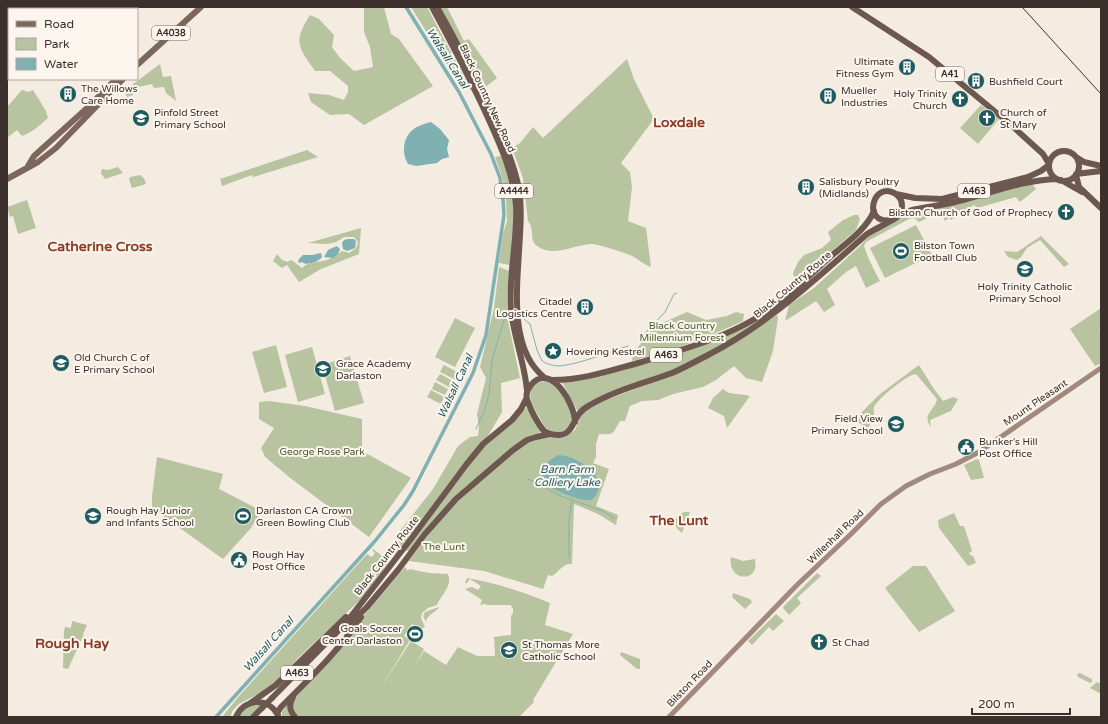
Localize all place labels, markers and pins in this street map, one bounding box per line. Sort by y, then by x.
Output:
place label: Ultimate Fitness Gym [836,56,894,80]
building icon: Ultimate Fitness Gym [897,57,917,77]
building icon: Bushfield Court [966,71,986,91]
place label: Bushfield Court [989,76,1063,88]
place label: The Willows Care Home [81,83,138,107]
building icon: The Willows Care Home [58,84,78,104]
place label: Mueller Industries [841,85,888,109]
building icon: Mueller Industries [818,86,838,106]
place label: Holy Trinity Church [894,88,948,112]
church icon: Holy Trinity Church [950,89,970,109]
place label: Pinfold Street Primary School [154,107,226,131]
place label: Church of St Mary [1000,107,1047,131]
school or university icon: Pinfold Street Primary School [131,108,151,128]
church icon: Church of St Mary [977,108,997,128]
place label: Salisbury Poultry (Midlands) [819,176,900,200]
building icon: Salisbury Poultry (Midlands) [796,177,816,197]
church icon: Bilston Church of God of Prophecy [1056,202,1076,222]
place label: Bilston Church of God of Prophecy [888,207,1054,219]
place label: Bilston Town Football Club [914,240,977,264]
sports icon: Bilston Town Football Club [891,241,911,261]
school or university icon: Holy Trinity Catholic Primary School [1015,259,1035,279]
place label: Holy Trinity Catholic Primary School [978,281,1072,305]
place label: Citadel Logistics Centre [496,296,572,320]
building icon: Citadel Logistics Centre [575,297,595,317]
place icon: Hovering Kestrel [543,341,563,361]
place label: Hovering Kestrel [566,346,644,358]
place label: Old Church C of E Primary School [74,352,155,376]
school or university icon: Old Church C of E Primary School [51,353,71,373]
place label: Grace Academy Darlaston [336,358,412,382]
school or university icon: Grace Academy Darlaston [313,359,333,379]
place label: Field View Primary School [811,413,883,437]
school or university icon: Field View Primary School [886,414,906,434]
place label: Bunker's Hill Post Office [979,436,1037,460]
public building icon: Bunker's Hill Post Office [956,437,976,457]
place label: Rough Hay Junior and Infants School [106,505,194,529]
place label: Darlaston CA Crown Green Bowling Club [256,505,352,529]
school or university icon: Rough Hay Junior and Infants School [83,506,103,526]
sports icon: Darlaston CA Crown Green Bowling Club [233,506,253,526]
place label: Rough Hay Post Office [252,549,306,573]
public building icon: Rough Hay Post Office [229,550,249,570]
place label: Goals Soccer Center Darlaston [322,623,402,647]
sports icon: Goals Soccer Center Darlaston [405,624,425,644]
church icon: St Chad [809,632,829,652]
place label: St Chad [832,637,869,649]
place label: St Thomas More Catholic School [522,639,600,663]
school or university icon: St Thomas More Catholic School [499,640,519,660]

